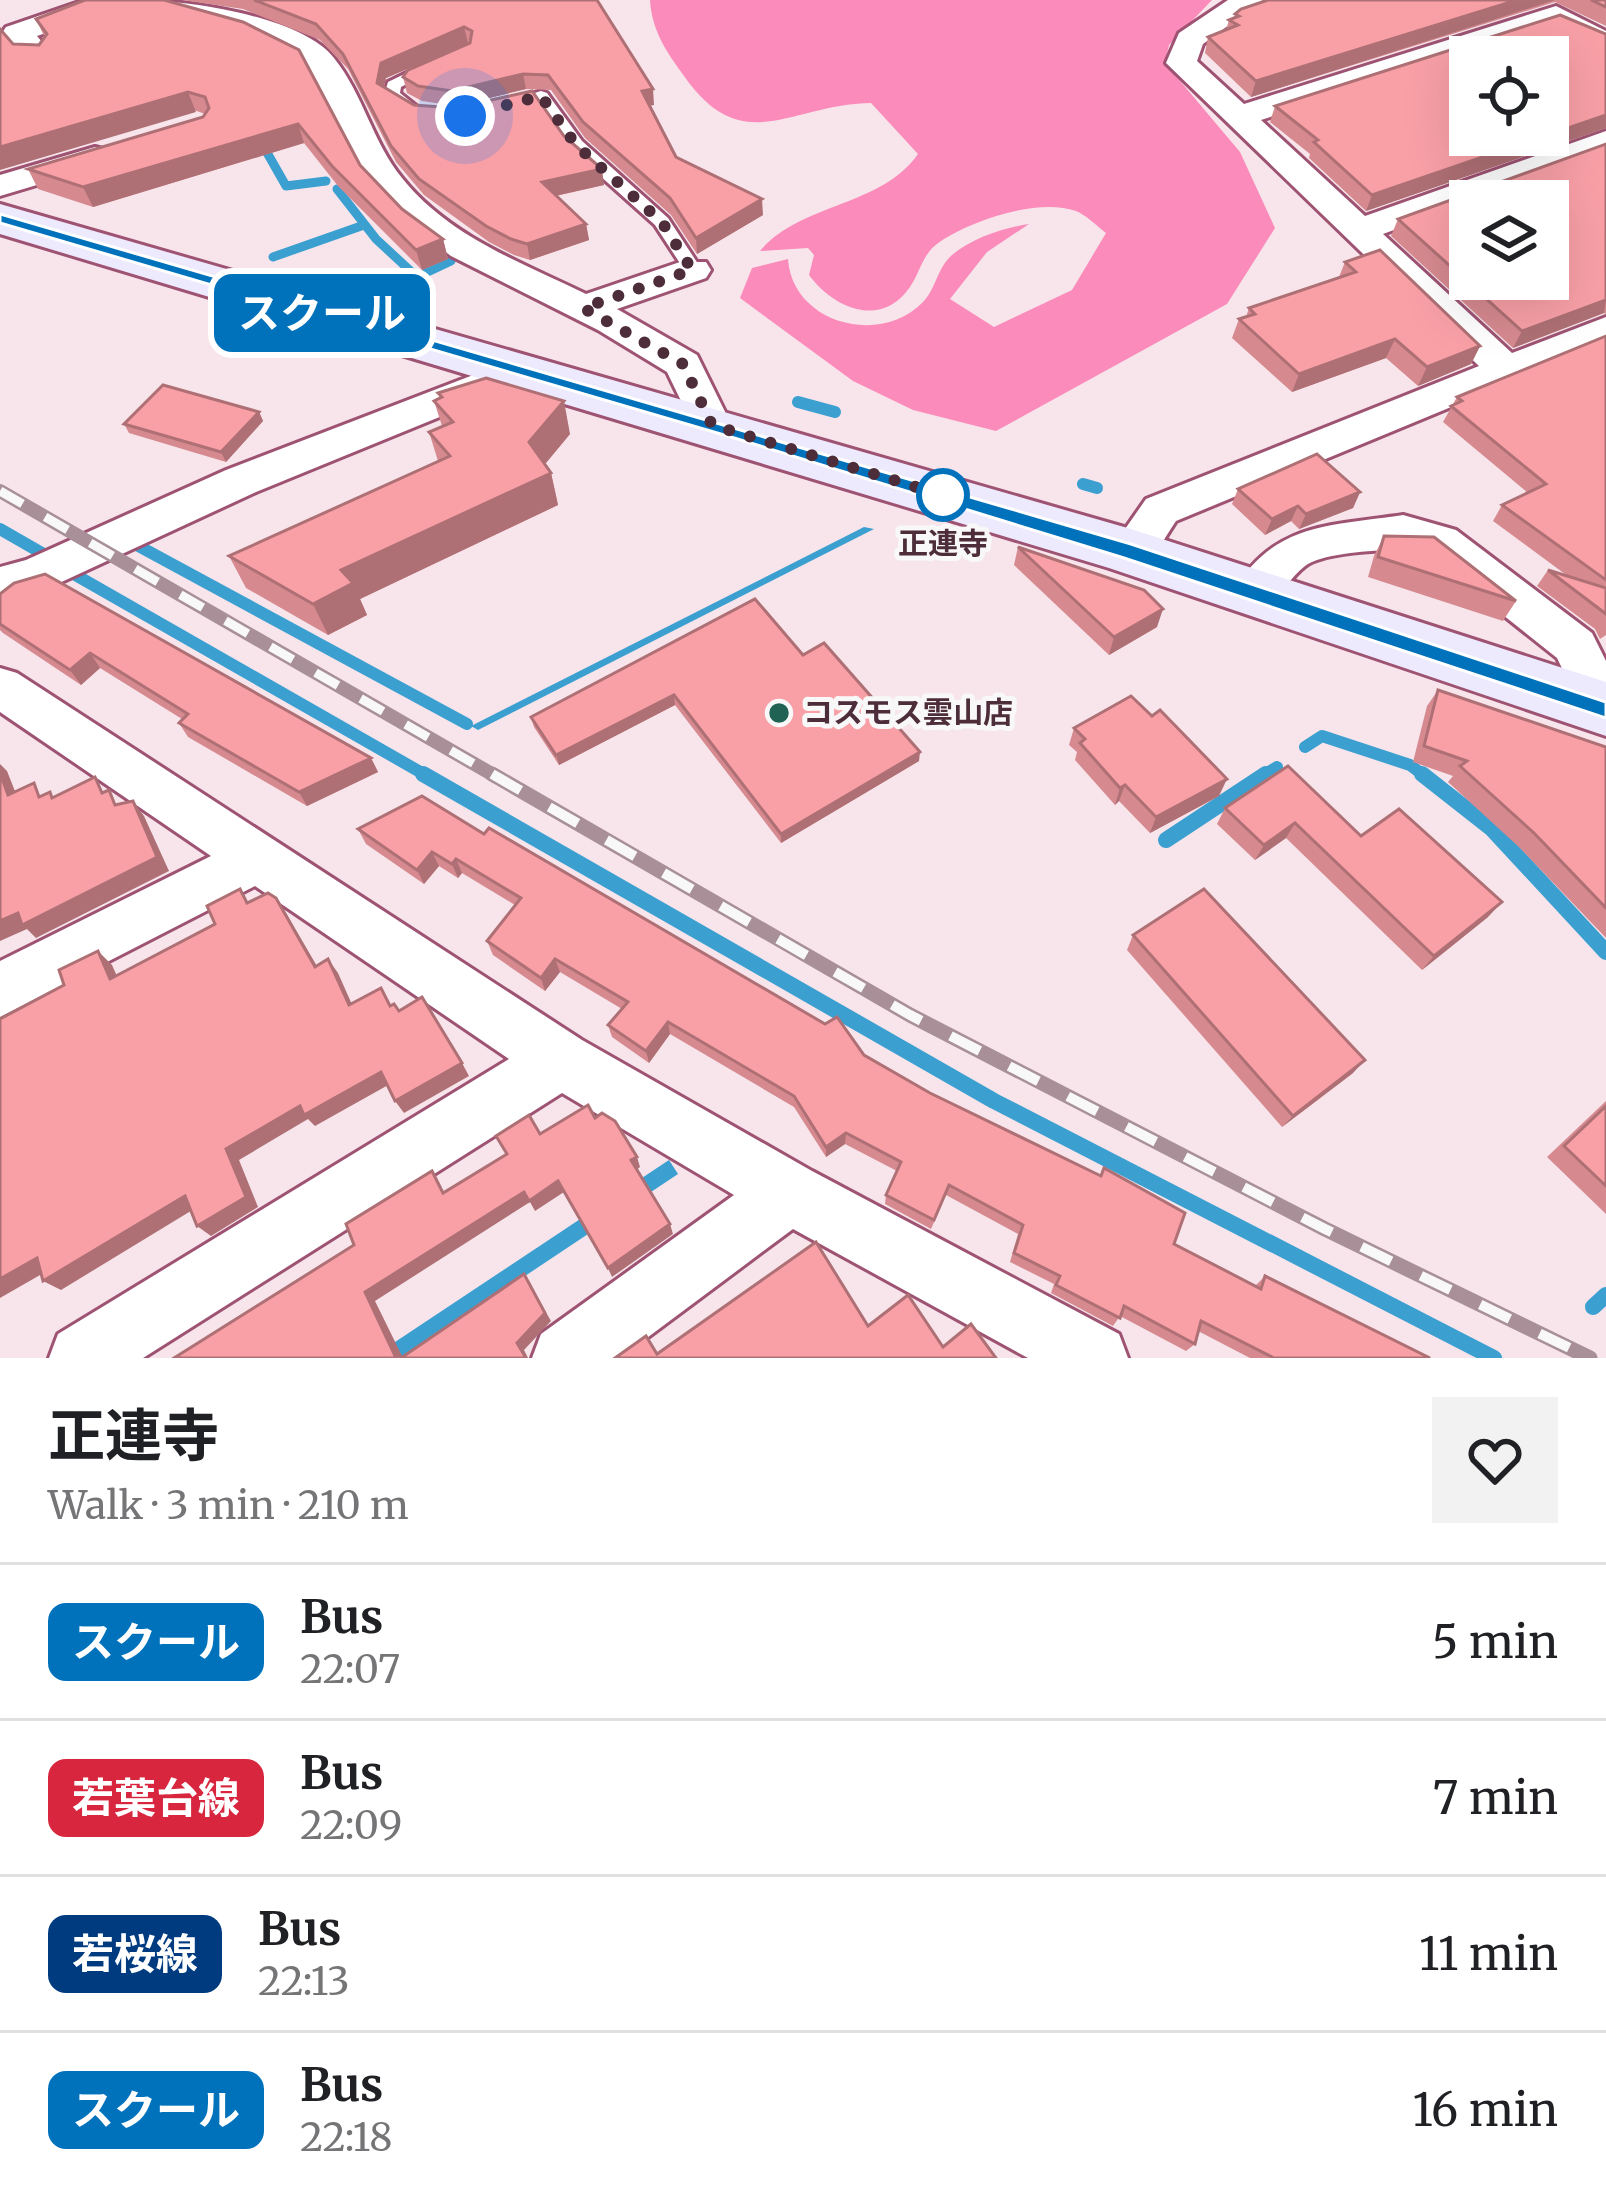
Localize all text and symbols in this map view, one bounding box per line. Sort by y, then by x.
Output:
map controls [1449,36,1569,300]
button: locate [1449,36,1569,156]
your location [435,86,495,146]
button: layers [1449,180,1569,300]
line badge: スクール [238,274,406,352]
text: スクール [238,287,406,339]
marker: 正連寺 [918,470,968,520]
place label: 正連寺 [898,524,988,562]
place label: コスモス雲山店 [803,693,1013,731]
marker: コスモス雲山店 [766,700,792,726]
button: heart [1432,1397,1558,1523]
text: 正連寺 [48,1400,219,1472]
text: Walk · 3 min · 210 m [48,1481,409,1530]
text: Bus [300,1589,383,1645]
text: 5 min [1432,1614,1558,1670]
text: スクール [72,1616,240,1668]
text: 22:07 [300,1645,400,1694]
text: Bus [300,1745,383,1801]
text: 7 min [1433,1770,1558,1826]
text: 若葉台線 [72,1772,240,1824]
text: 22:09 [300,1801,402,1850]
text: Bus [258,1901,341,1957]
text: 11 min [1419,1926,1558,1982]
text: 若桜線 [72,1928,198,1980]
text: 22:13 [258,1957,350,2006]
text: Bus [300,2057,383,2113]
text: 16 min [1413,2082,1558,2138]
text: スクール [72,2084,240,2136]
text: 22:18 [300,2113,392,2162]

